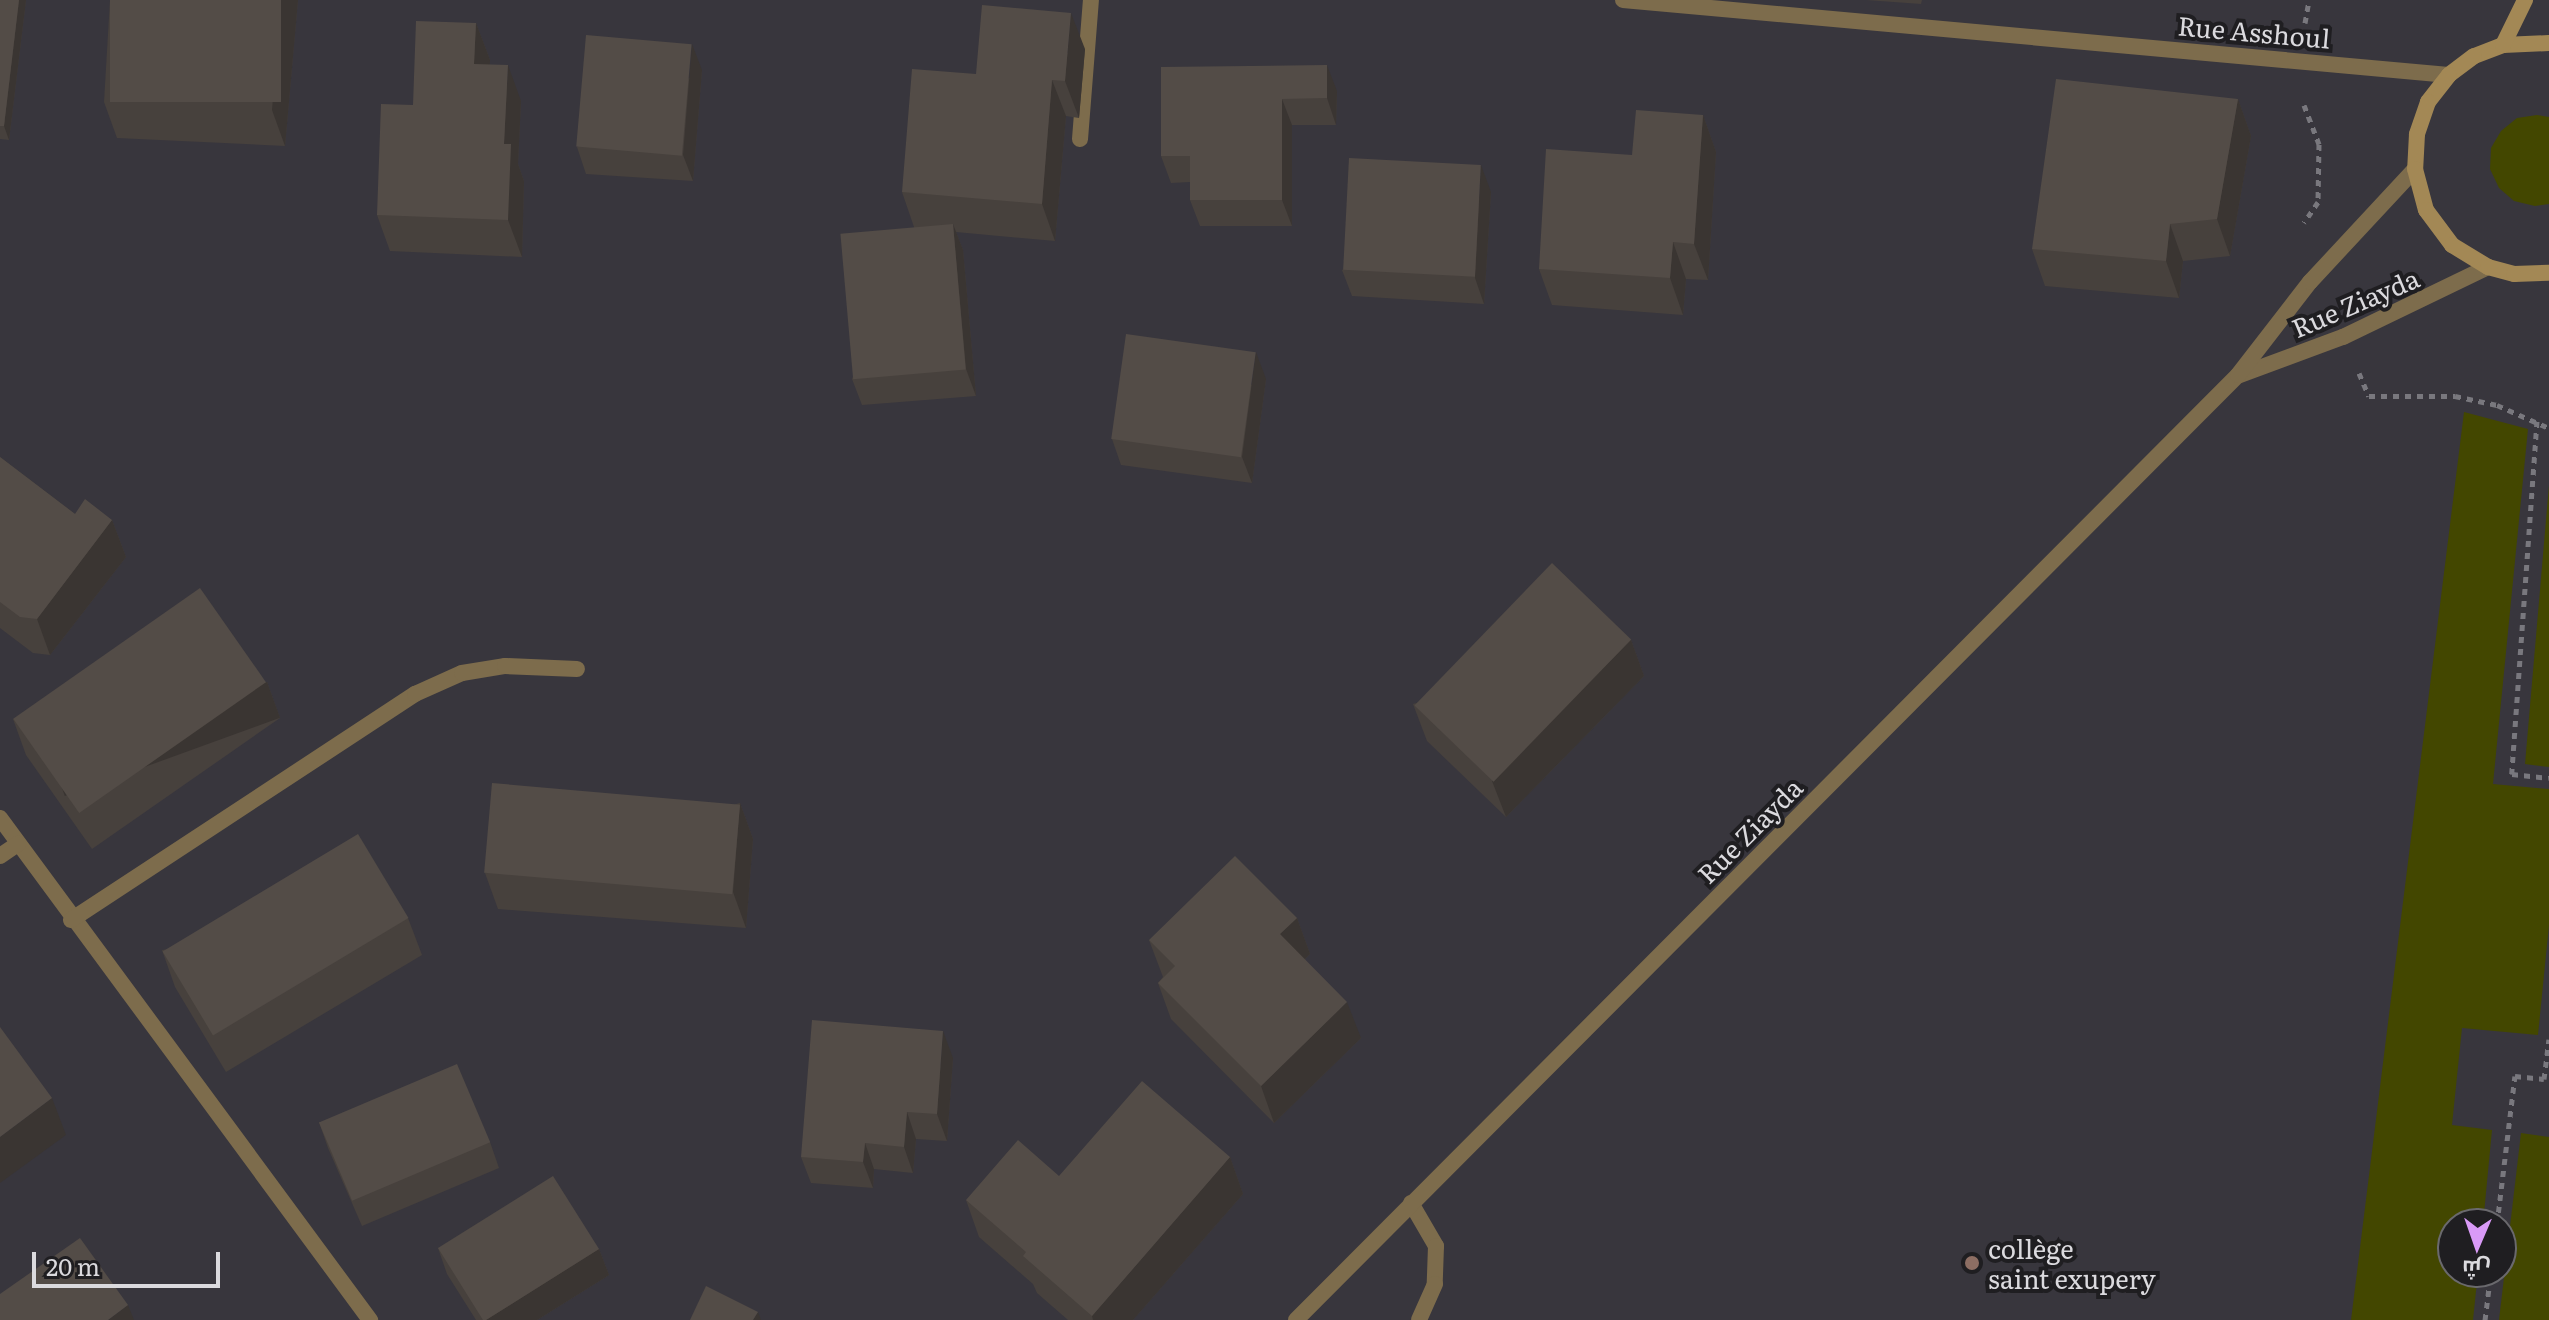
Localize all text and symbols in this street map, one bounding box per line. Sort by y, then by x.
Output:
street label: Rue Asshoul [2177,9,2331,53]
street label: Rue Ziayda [2287,261,2423,343]
street label: Rue Ziayda [1690,771,1808,889]
north arrow [2437,1208,2517,1288]
place label: collège saint exupery [1988,1232,2156,1294]
scale bar [36,1236,224,1286]
text: 20 m [46,1248,100,1283]
marker: collège saint exupery [1963,1254,1981,1272]
text: ش [2462,1254,2491,1287]

